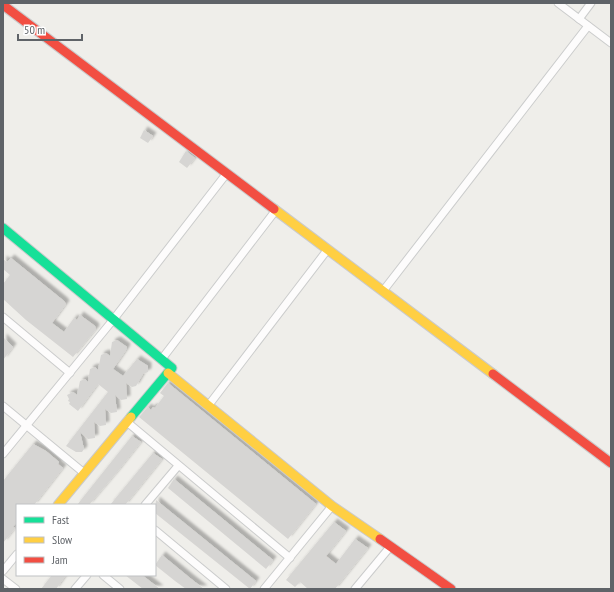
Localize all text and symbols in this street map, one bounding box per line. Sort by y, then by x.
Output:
scale bar [18,16,82,42]
text: 50 m [24,22,45,37]
legend [16,504,156,576]
text: Fast [52,512,70,527]
text: Slow [52,532,73,547]
text: Jam [51,552,68,567]

